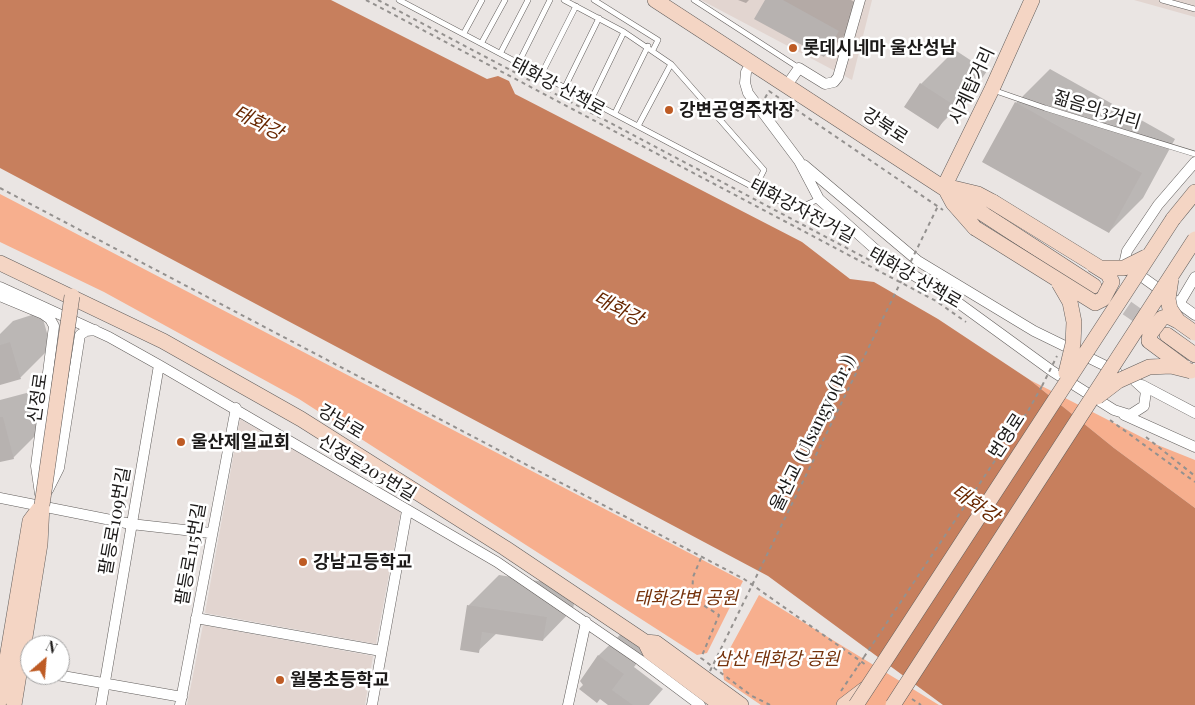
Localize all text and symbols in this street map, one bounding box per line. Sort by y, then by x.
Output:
place label: 롯데시네마 울산성남 [803,37,956,59]
marker: 롯데시네마 울산성남 [787,42,799,54]
street label: 시계탑거리 [945,44,999,128]
street label: 태화강 산책로 [507,53,609,121]
street label: 젊음의3거리 [1050,86,1144,134]
place label: 강변공영주차장 [679,99,795,121]
water label: 태화강 [229,101,287,145]
street label: 강북로 [858,103,912,149]
marker: 강변공영주차장 [663,104,675,116]
street label: 태화강자전거길 [746,174,858,248]
street label: 태화강 산책로 [865,243,965,313]
water label: 태화강 [589,287,647,331]
street label: 울산교 (Ulsangyo(Br.)) [766,351,860,515]
street label: 신정로 [24,372,52,424]
street label: 강남로 [314,400,368,444]
street label: 번영로 [984,409,1030,463]
street label: 신정로203번길 [314,430,420,506]
place label: 울산제일교회 [191,431,290,453]
marker: 울산제일교회 [175,436,187,448]
street label: 팔등로109번길 [95,465,135,577]
water label: 태화강 [947,480,1003,528]
street label: 팔등로115번길 [171,501,211,607]
place label: 강남고등학교 [313,551,412,573]
marker: 강남고등학교 [297,556,309,568]
park label: 태화강변 공원 [634,587,738,609]
north arrow [20,635,70,685]
text: N [43,636,60,658]
park label: 삼산 태화강 공원 [714,648,840,670]
place label: 월봉초등학교 [290,669,389,691]
marker: 월봉초등학교 [274,674,286,686]

